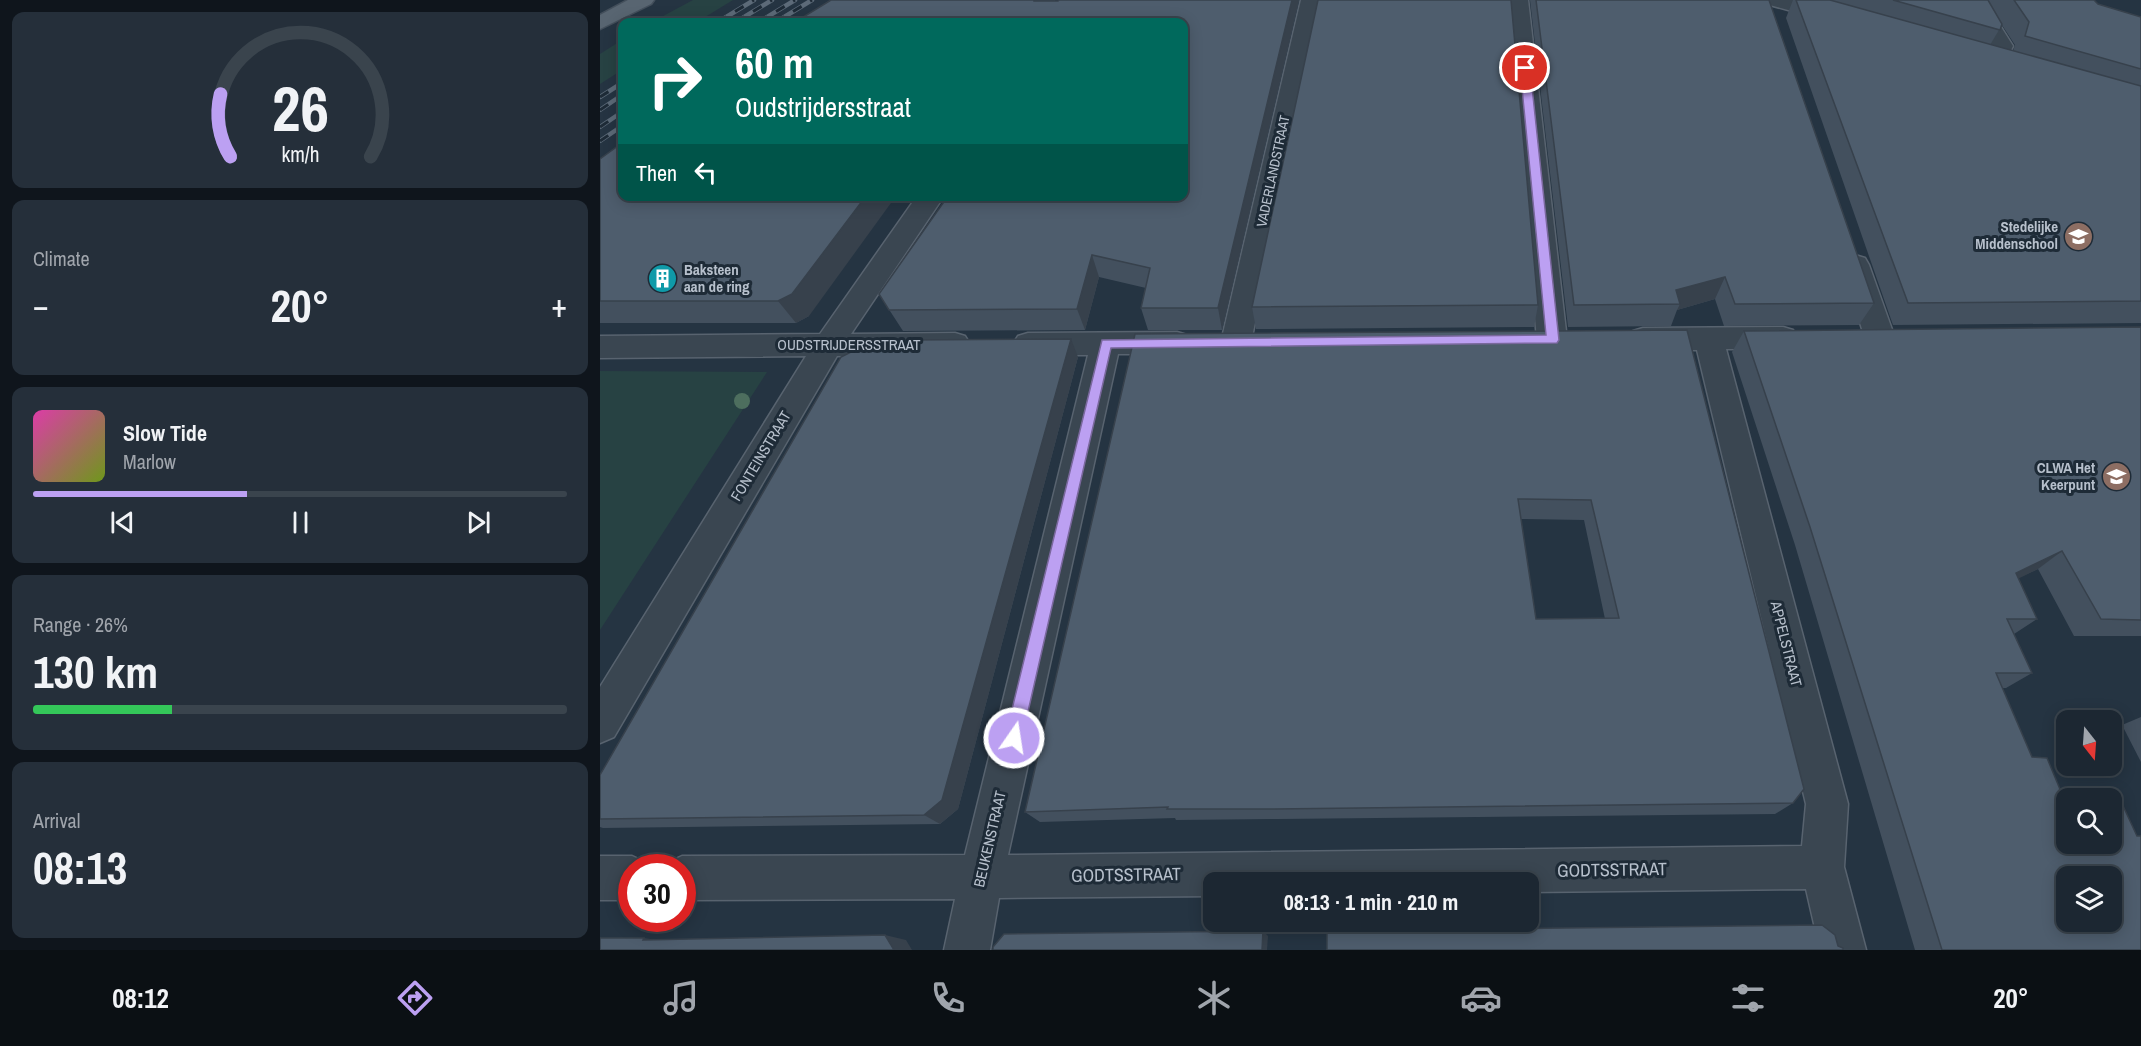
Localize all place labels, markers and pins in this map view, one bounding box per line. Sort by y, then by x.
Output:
pin [1499,42,1550,93]
place label: Stedelijke Middenschool [1975,216,2058,254]
school or university icon: Stedelijke Middenschool [2063,220,2095,252]
place label: Baksteen aan de ring [684,259,750,297]
building icon: Baksteen aan de ring [647,263,679,295]
place label: CLWA Het Keerpunt [2037,457,2095,495]
school or university icon: CLWA Het Keerpunt [2100,461,2132,493]

